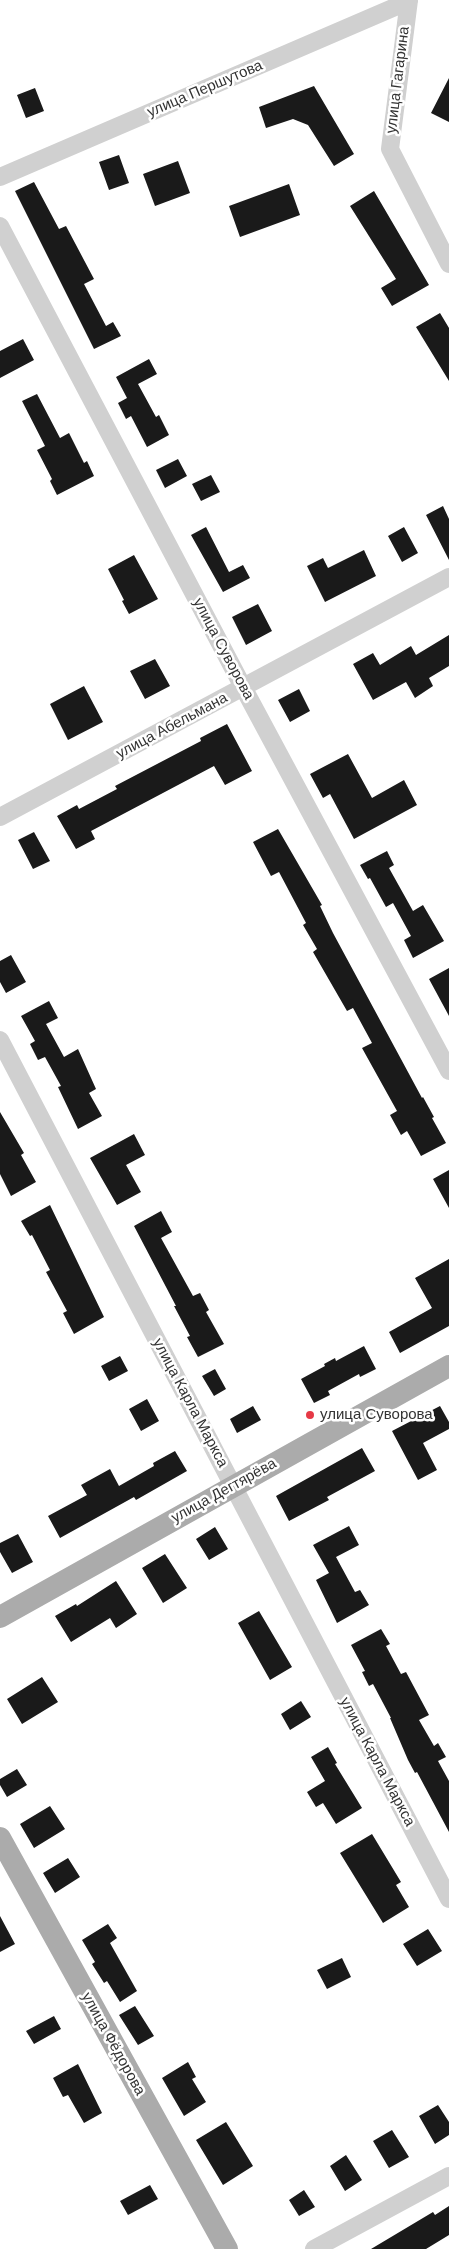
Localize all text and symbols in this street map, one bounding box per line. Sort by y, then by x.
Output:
street label: улица Гагарина [382,25,414,135]
street label: улица Першутова [145,57,265,121]
street label: улица Суворова [189,595,257,703]
street label: улица Абельмана [113,689,231,763]
street label: улица Карла Маркса [148,1335,232,1471]
place label: улица Суворова [320,1406,433,1424]
marker: улица Суворова [304,1409,316,1421]
street label: улица Дегтярёва [168,1455,280,1527]
street label: улица Карла Маркса [335,1694,419,1830]
street label: улица Фёдорова [77,1989,149,2099]

